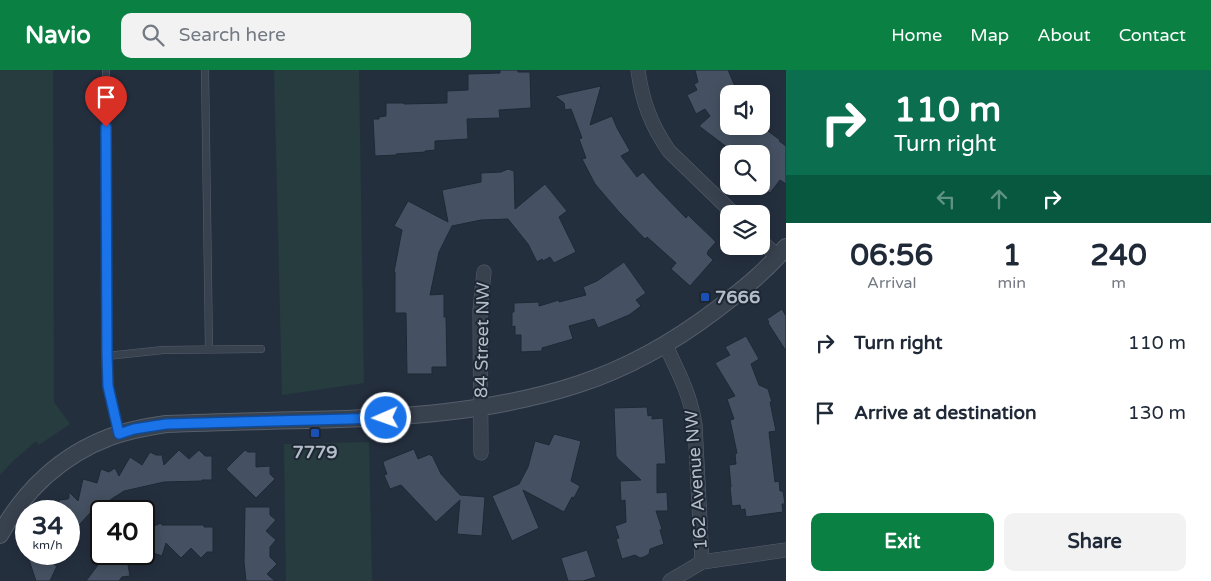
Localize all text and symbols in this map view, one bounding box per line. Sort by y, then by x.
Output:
search box [121,13,471,58]
text: Navio [25,21,91,50]
icon: search [139,21,167,49]
text: Search here [179,24,286,46]
text: Home [891,24,942,46]
text: Map [970,24,1009,46]
text: About [1037,24,1091,46]
text: Contact [1119,24,1186,46]
pin [85,76,127,127]
icon: arrive [92,83,120,111]
map controls [720,85,770,255]
button: sound [720,85,770,135]
text: 110 m [894,89,1001,131]
icon: right [811,90,876,155]
text: Turn right [894,131,996,157]
button: search [720,145,770,195]
icon: left [932,185,960,213]
icon: ahead [985,185,1013,213]
icon: right [1038,185,1066,213]
button: layers [720,205,770,255]
text: 06:56 [850,237,933,274]
text: 1 [1002,237,1021,274]
text: 240 [1090,237,1147,274]
text: Arrival [867,273,917,293]
text: min [998,273,1026,293]
text: m [1111,273,1126,293]
street label: 84 Street NW [470,282,494,398]
place label: 7666 [715,286,760,308]
marker: 7666 [699,291,711,303]
icon: right [811,329,839,357]
text: Turn right [854,332,942,354]
text: 110 m [1128,332,1186,354]
position arrow [359,391,411,443]
icon: arrive [811,399,839,427]
text: Arrive at destination [854,402,1037,424]
text: 130 m [1128,402,1186,424]
street label: 162 Avenue NW [680,409,712,551]
marker: 7779 [309,427,321,439]
place label: 7779 [292,441,338,463]
speed limit sign: 40 [90,500,155,565]
text: 34 [32,511,63,541]
button: Exit [811,513,994,571]
button: Share [1004,513,1186,571]
text: km/h [32,538,63,552]

